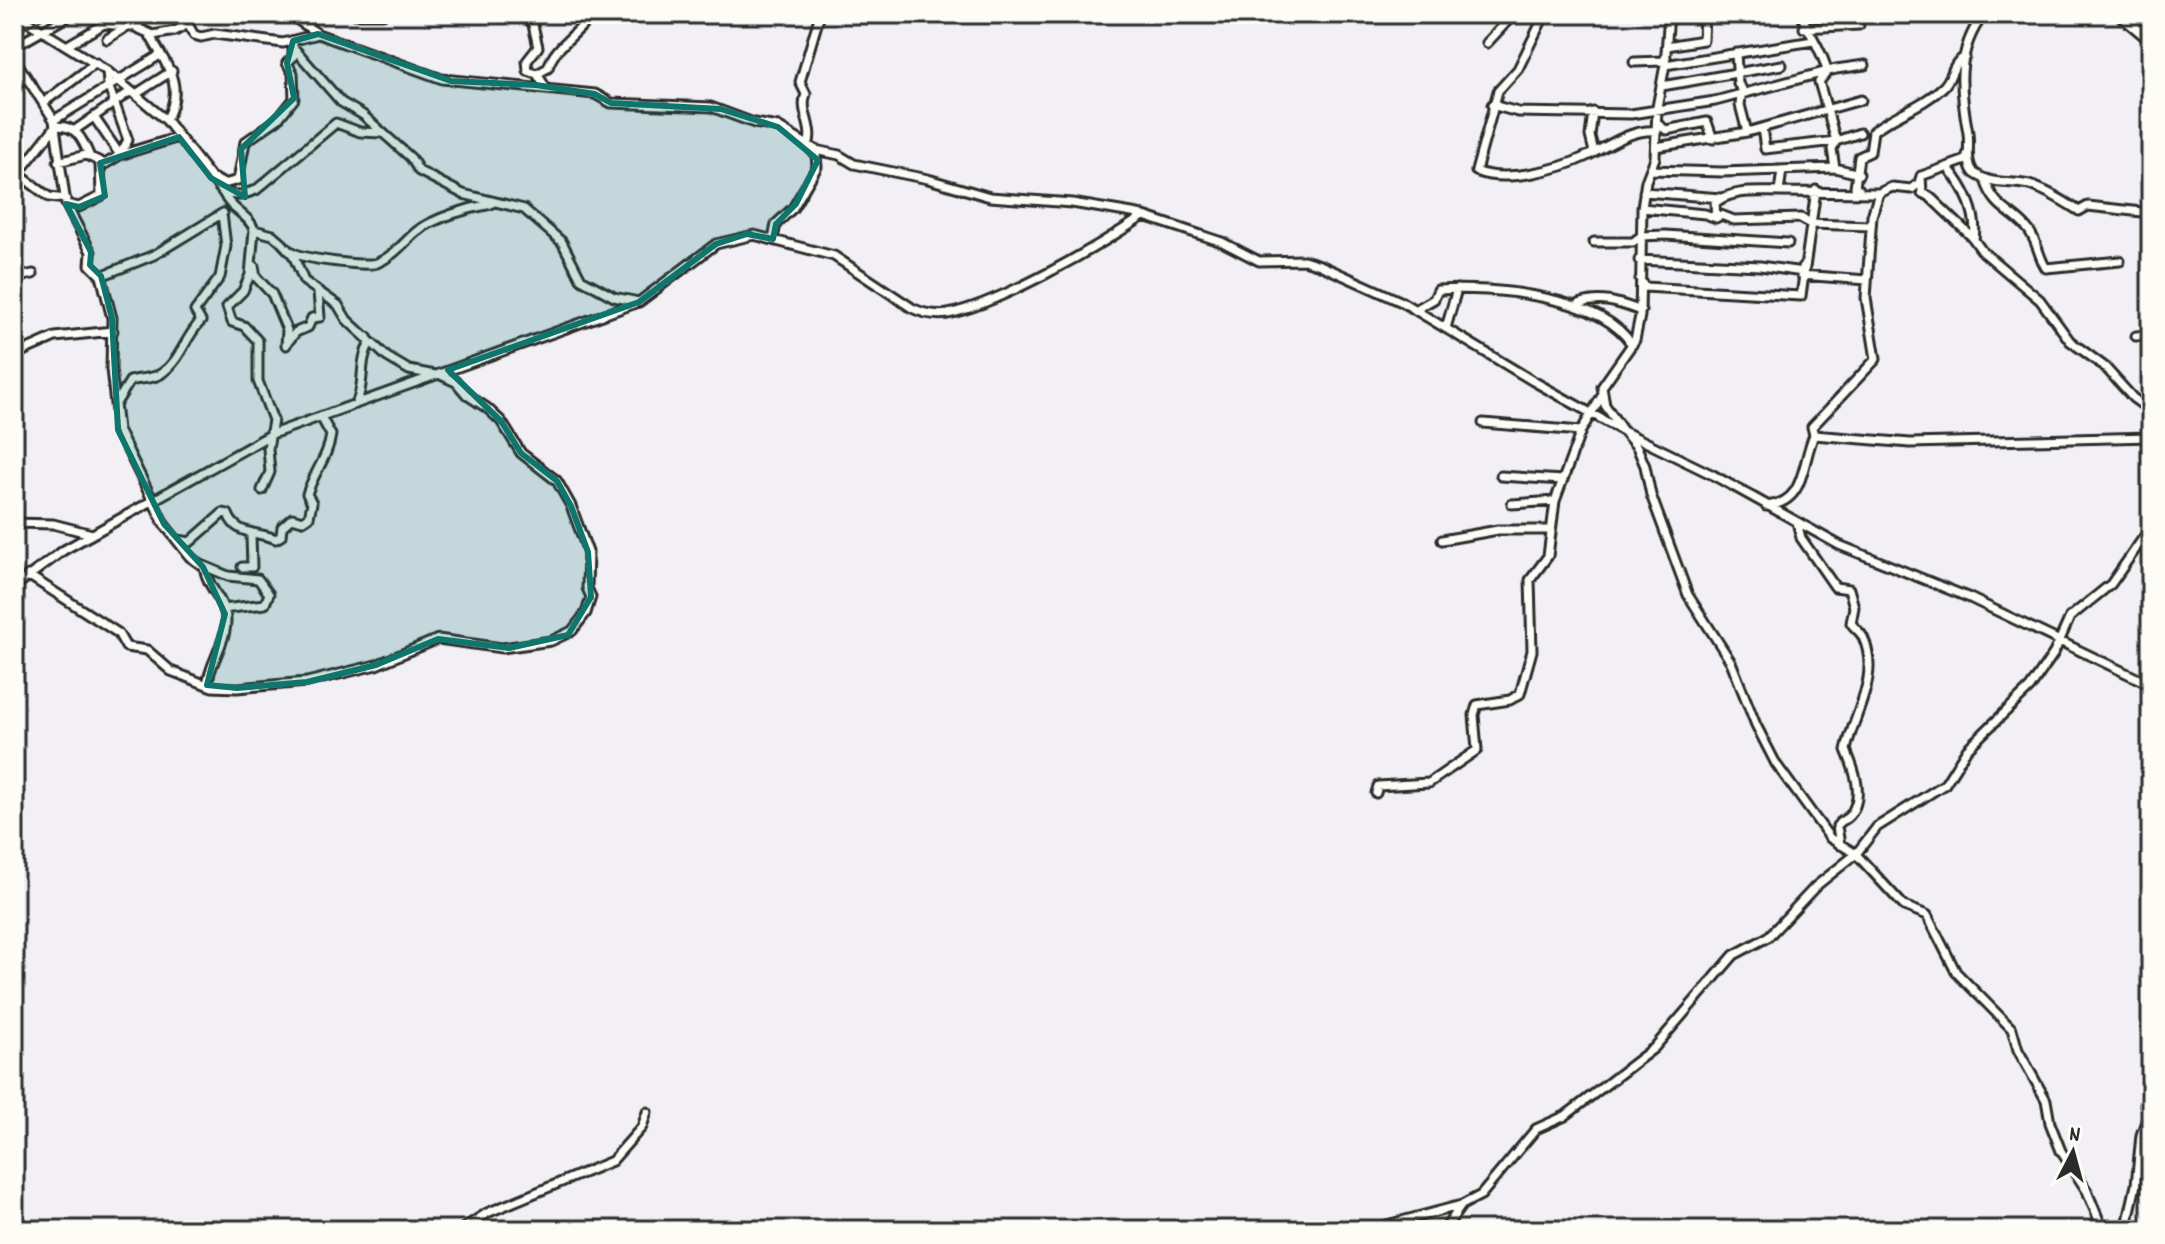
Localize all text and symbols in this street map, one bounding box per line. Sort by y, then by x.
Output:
north arrow [2033,1112,2113,1192]
text: N [2068,1120,2082,1152]

